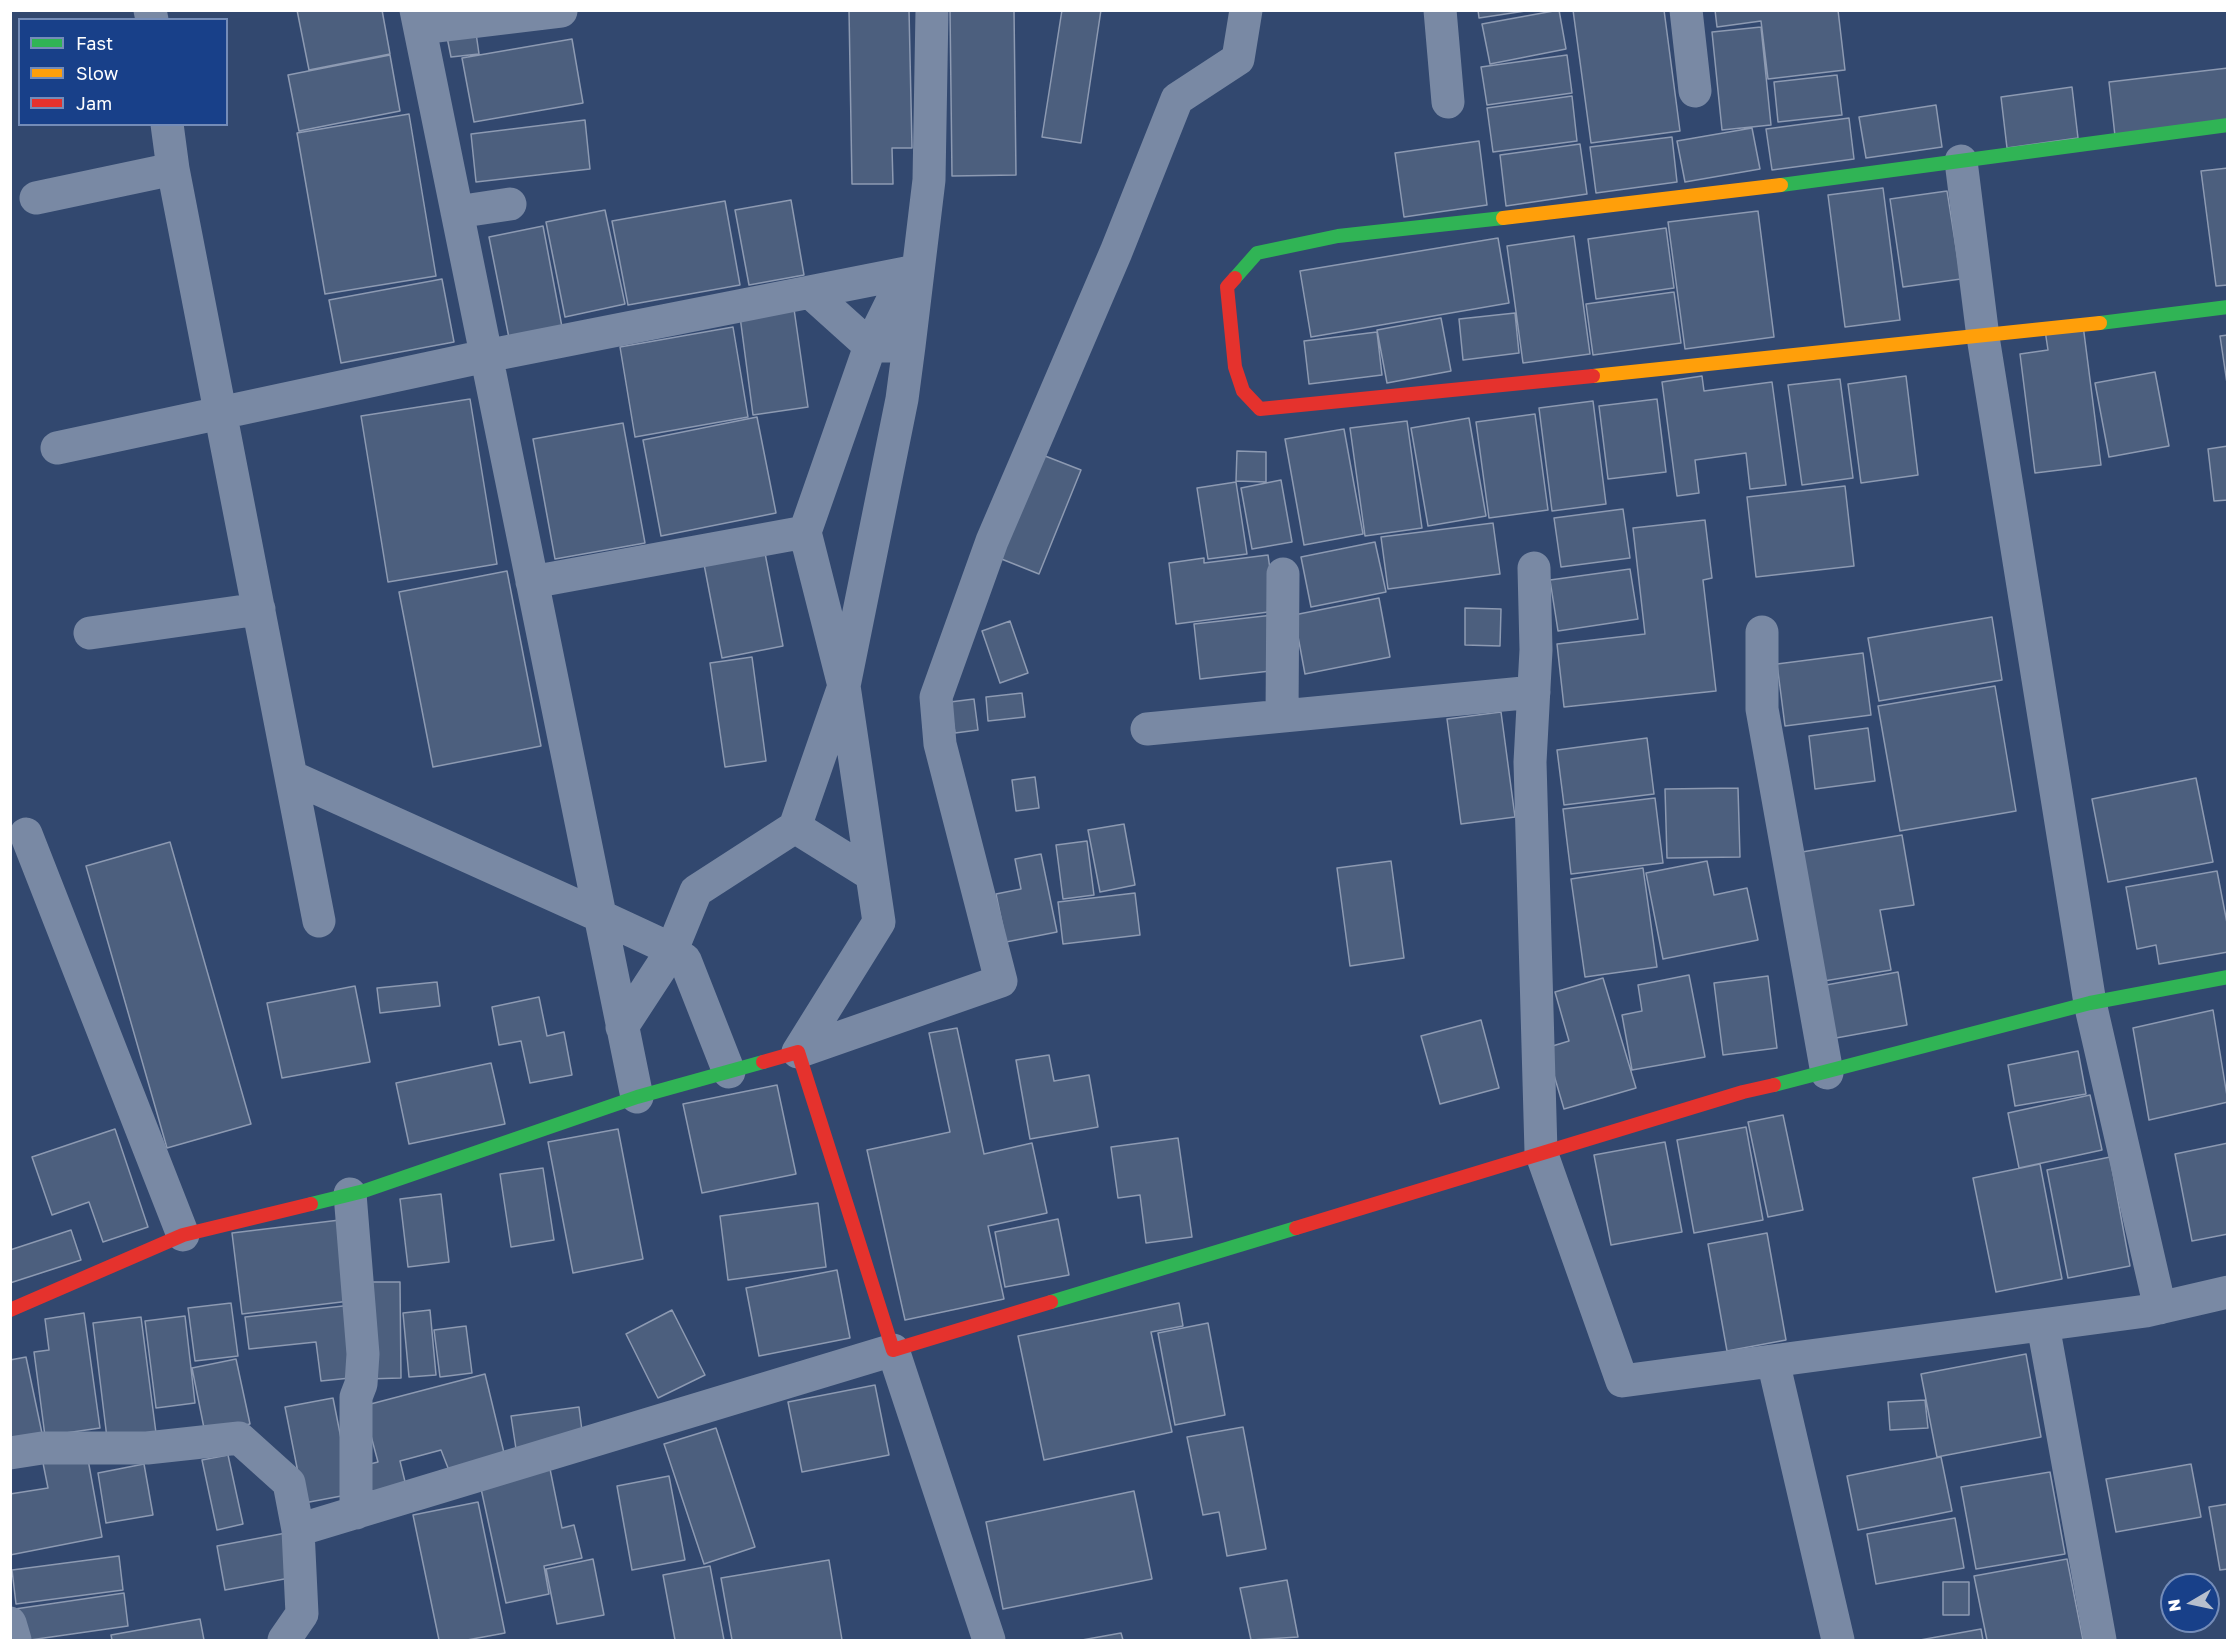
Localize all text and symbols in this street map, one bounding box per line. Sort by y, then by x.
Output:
legend [18,18,228,126]
text: Fast [76,32,113,54]
text: Slow [76,62,118,84]
text: Jam [76,92,112,114]
north arrow [2160,1573,2220,1633]
text: N [2163,1598,2185,1613]

